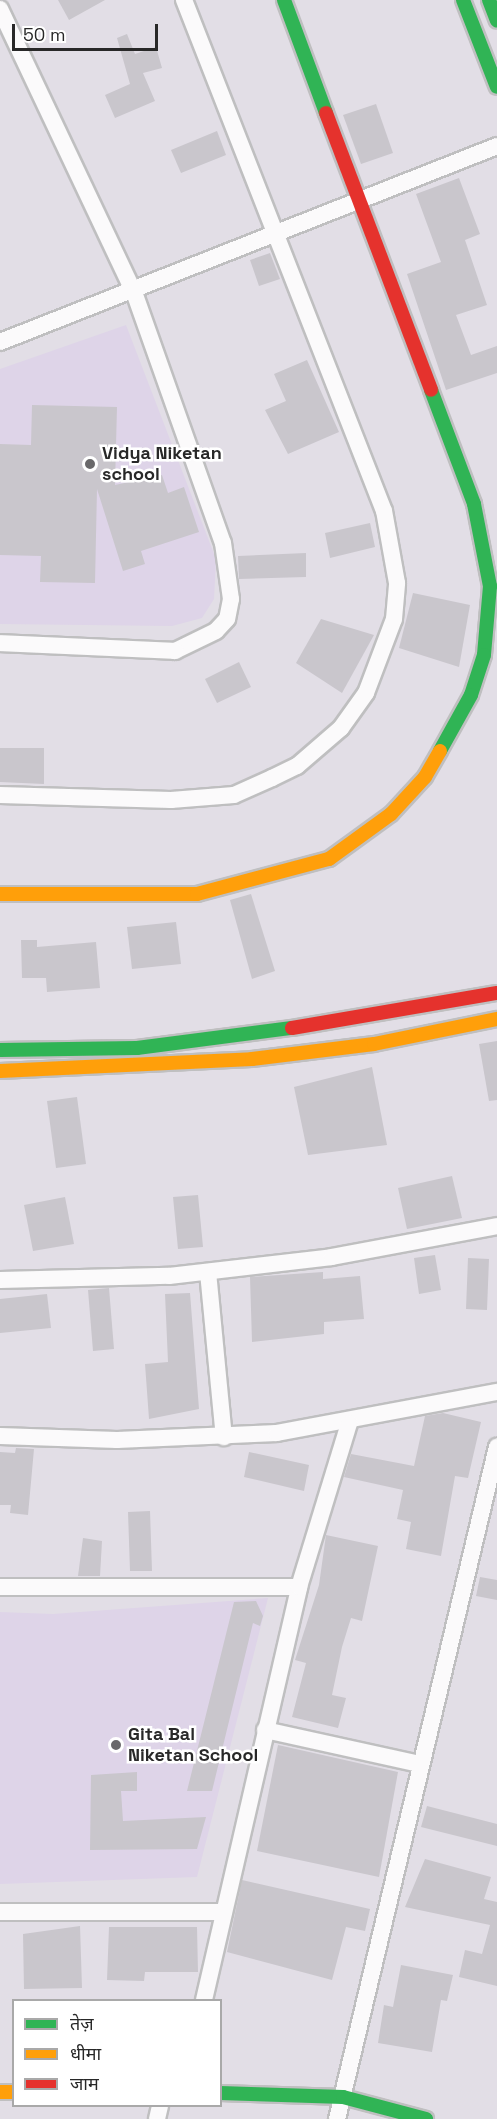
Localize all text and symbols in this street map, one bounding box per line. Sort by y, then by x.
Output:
scale bar [15,12,160,50]
text: 50 m [23,23,65,46]
place label: Vidya Niketan school [102,443,222,486]
marker: Vidya Niketan school [83,457,97,471]
place label: Gita Bal Niketan School [128,1724,258,1766]
marker: Gita Bal Niketan School [109,1738,123,1752]
legend [12,1999,222,2107]
text: तेज़ [70,2012,94,2035]
text: धीमा [70,2042,101,2065]
text: जाम [70,2072,99,2095]

